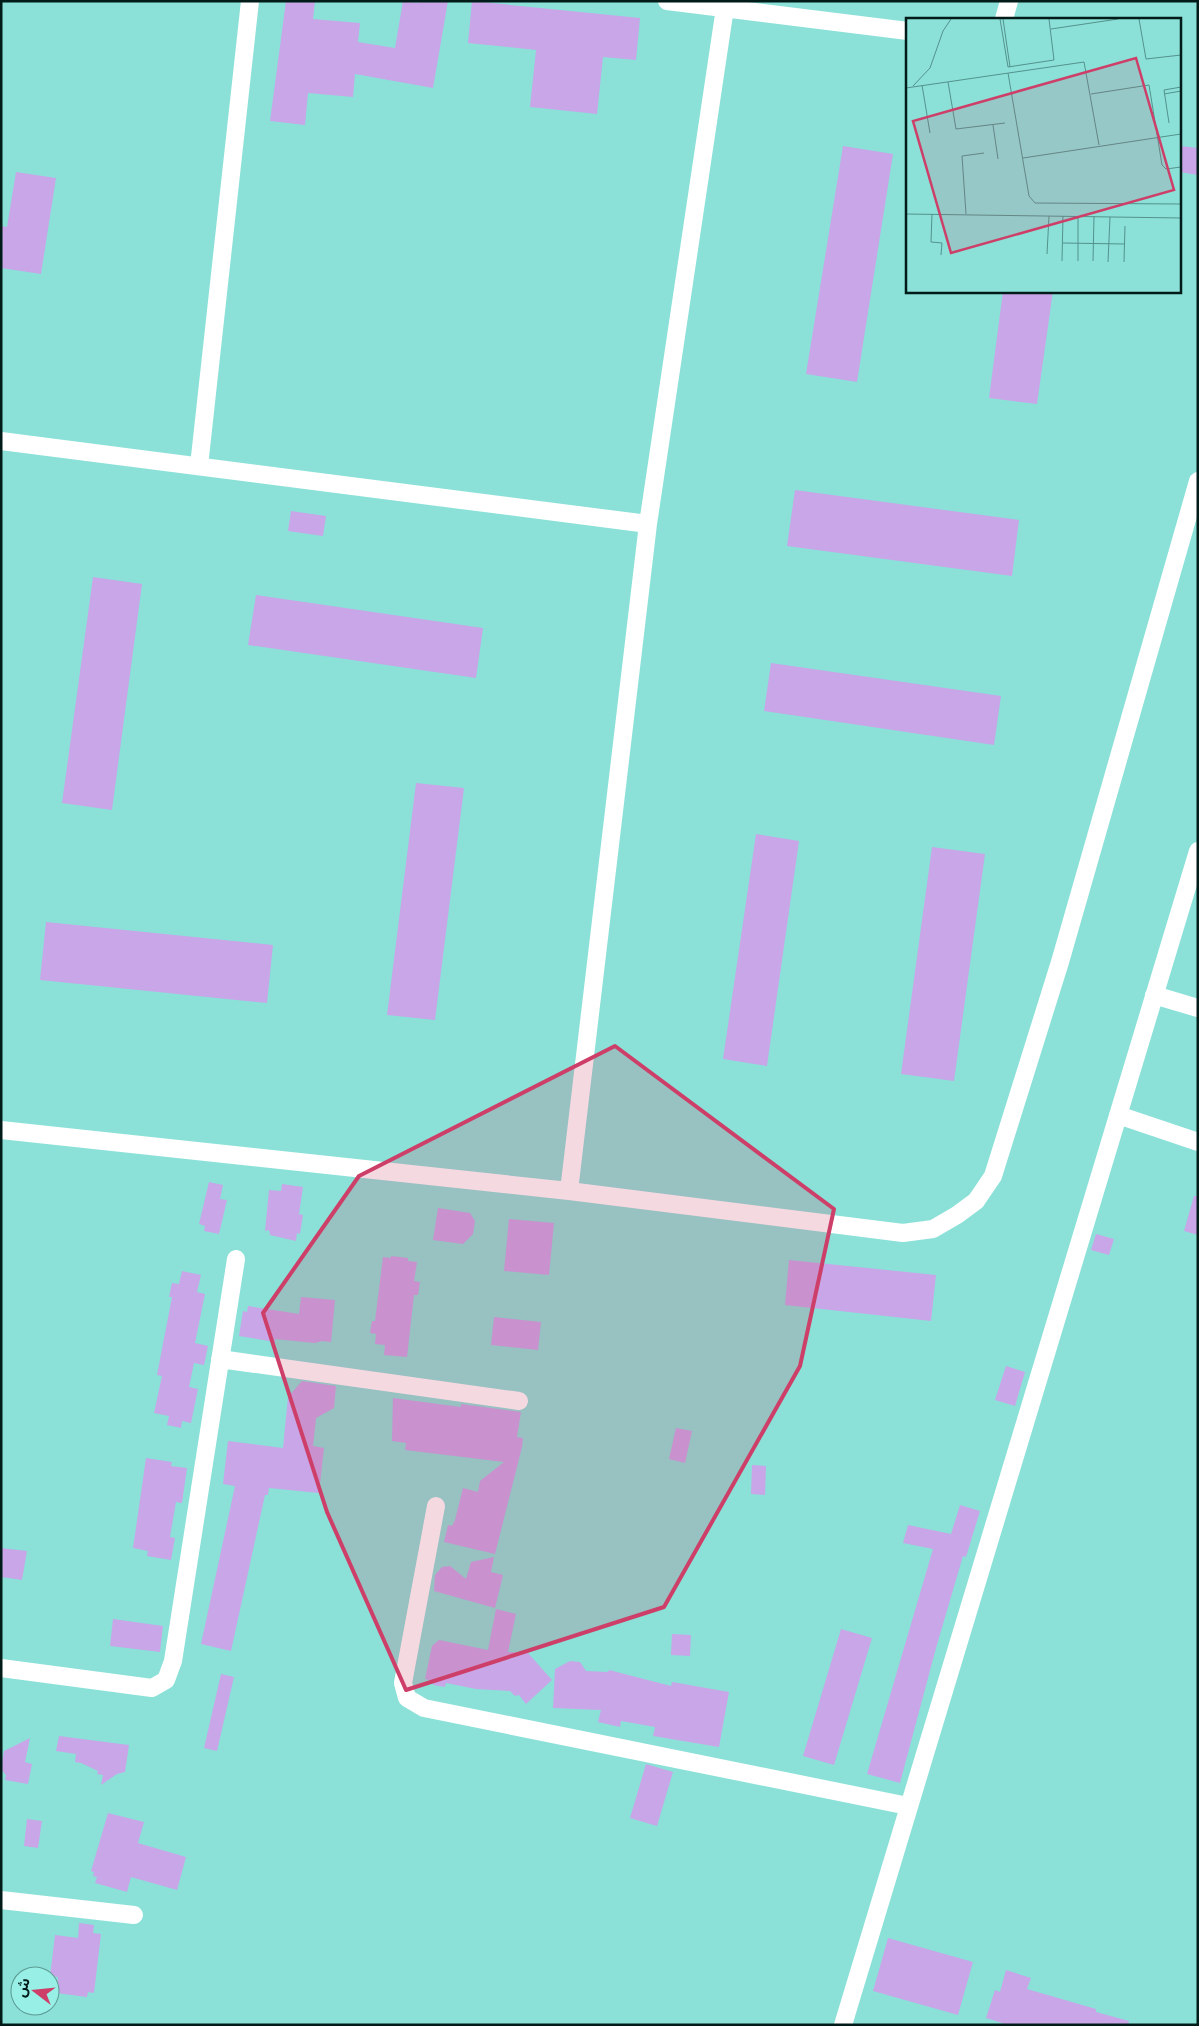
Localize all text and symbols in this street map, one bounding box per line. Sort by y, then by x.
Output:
inset map [906,18,1182,292]
north arrow [10,1966,60,2016]
text: ش [11,1976,36,2000]

